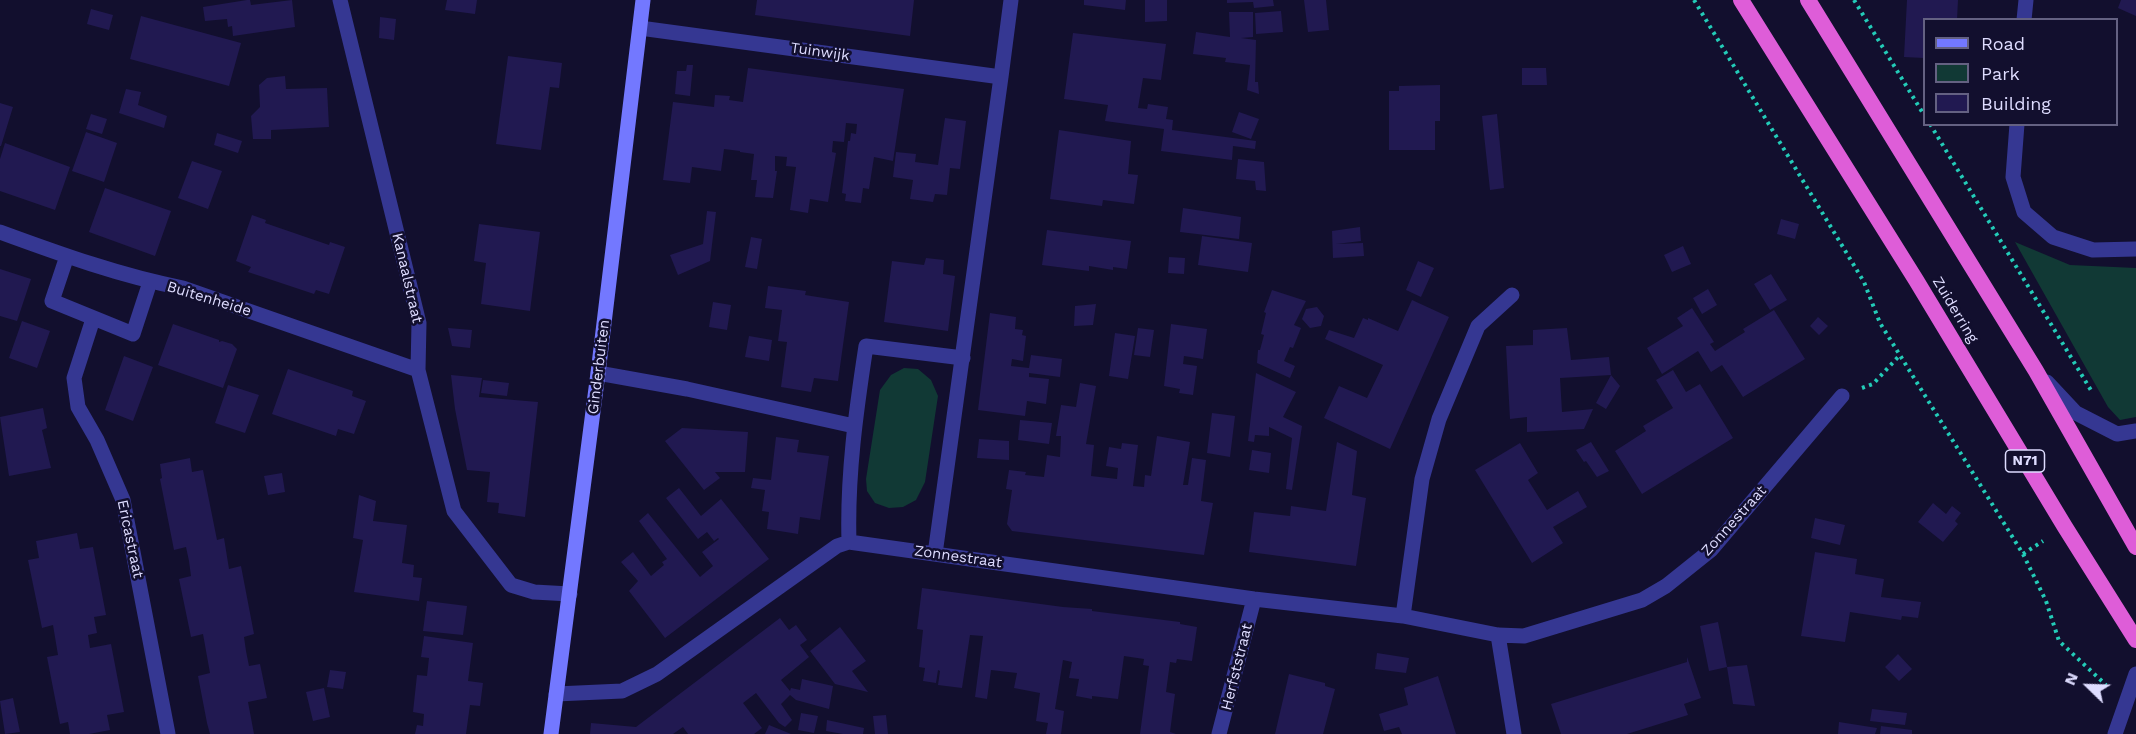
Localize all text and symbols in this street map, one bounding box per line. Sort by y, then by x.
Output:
legend [1923,18,2118,126]
text: Road [1981,33,2025,54]
street label: Tuinwijk [789,39,851,65]
text: Park [1981,63,2020,84]
text: Building [1981,93,2051,114]
street label: Kanaalstraat [388,231,426,325]
street label: Zuiderring [1928,274,1982,346]
street label: Buitenheide [165,278,253,320]
street label: Ginderbuiten [584,319,614,415]
road number: N71 [2006,450,2044,472]
street label: Zonnestraat [1698,482,1770,560]
street label: Ericastraat [113,498,147,580]
street label: Zonnestraat [913,542,1003,572]
street label: Herfststraat [1218,622,1256,712]
north arrow [2058,656,2118,716]
text: N [2060,670,2082,688]

